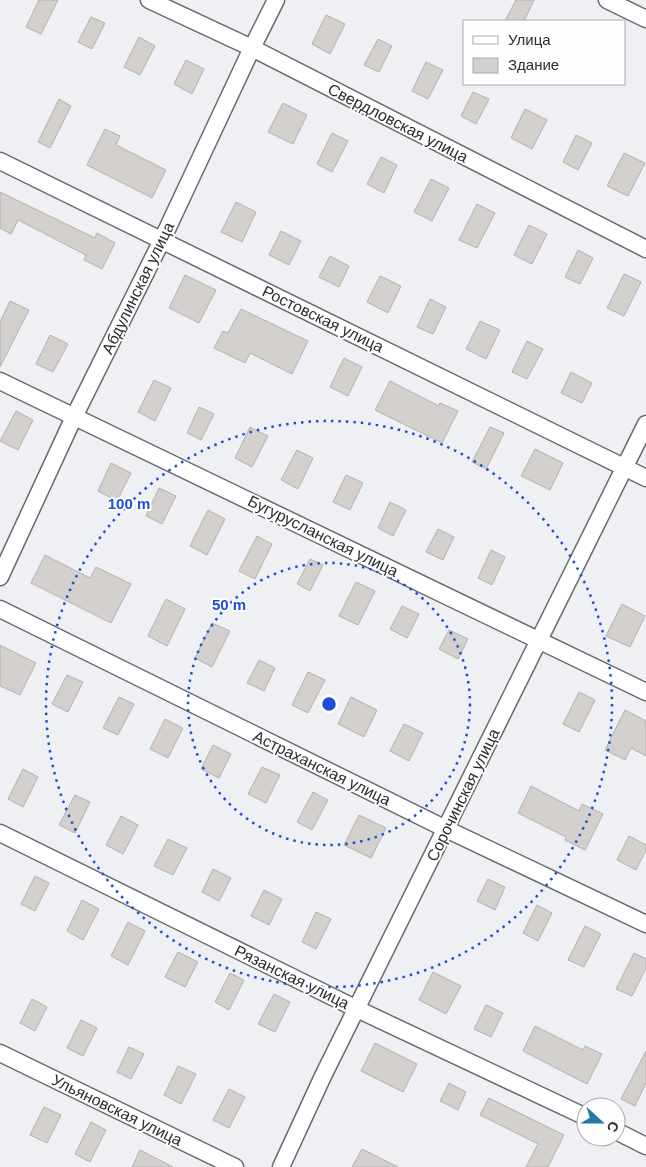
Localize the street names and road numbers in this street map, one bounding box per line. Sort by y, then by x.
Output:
street label: Свердловская улица [325,80,471,166]
street label: Абдулинская улица [99,219,177,357]
street label: Ростовская улица [260,282,386,356]
street label: Бугурусланская улица [245,492,401,580]
street label: Сорочинская улица [423,726,503,864]
street label: Астраханская улица [251,727,394,809]
street label: Рязанская улица [232,942,352,1012]
street label: Ульяновская улица [49,1071,185,1149]

